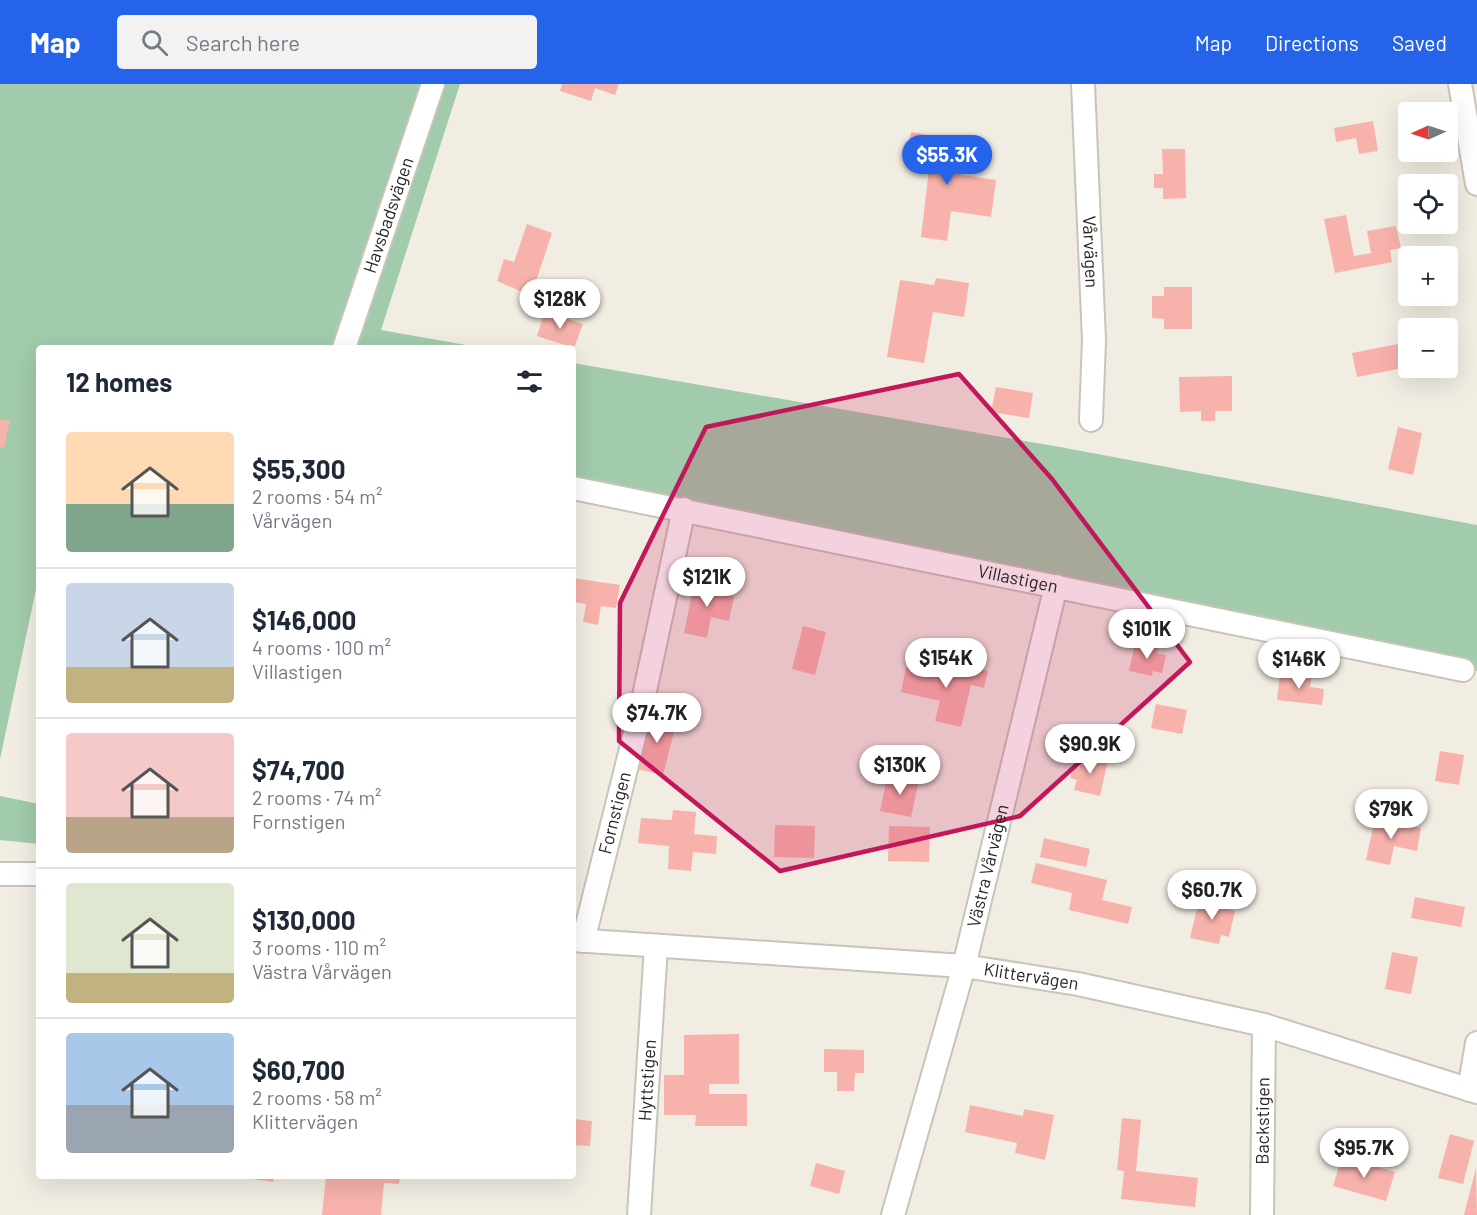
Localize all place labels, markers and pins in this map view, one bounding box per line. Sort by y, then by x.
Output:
pin: $55.3K [898,135,996,186]
pin: $128K [518,279,602,330]
pin: $121K [665,557,749,608]
pin: $101K [1105,609,1189,660]
pin: $154K [904,638,988,689]
pin: $146K [1257,639,1341,690]
pin: $74.7K [608,693,706,744]
pin: $90.9K [1041,724,1139,775]
pin: $130K [858,745,942,796]
pin: $79K [1355,789,1427,840]
pin: $60.7K [1163,870,1261,921]
pin: $95.7K [1315,1128,1413,1179]

